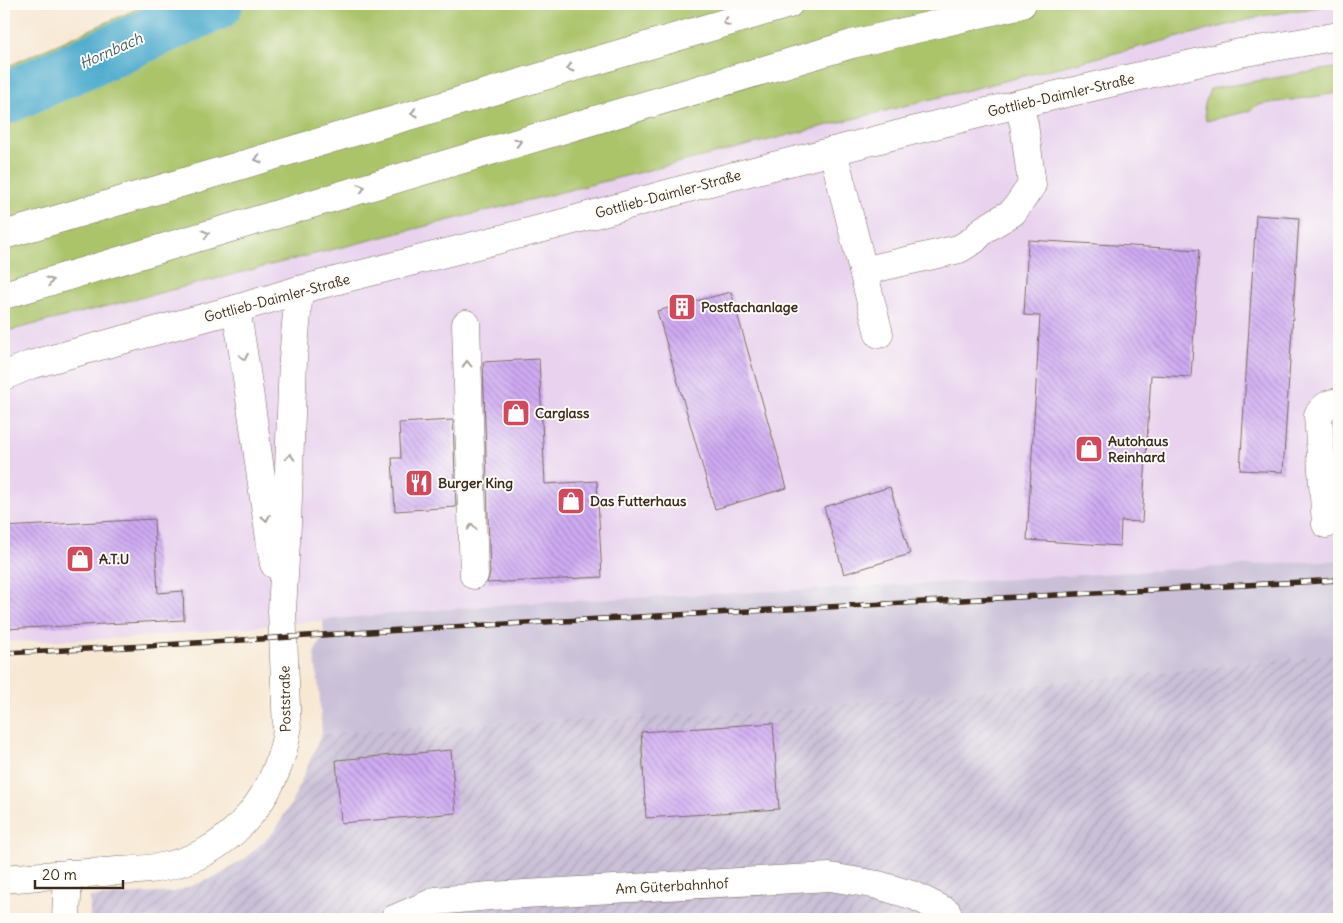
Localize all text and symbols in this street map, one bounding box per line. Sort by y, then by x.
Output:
one-way arrow [722,17,730,27]
water label: Hornbach [76,28,146,73]
one-way arrow [566,62,574,72]
street label: Gottlieb-Daimler-Straße [986,69,1136,121]
one-way arrow [410,108,418,118]
one-way arrow [513,138,521,148]
one-way arrow [253,153,262,164]
street label: Gottlieb-Daimler-Straße [593,166,743,222]
one-way arrow [357,184,366,194]
one-way arrow [202,230,210,240]
street label: Gottlieb-Daimler-Straße [202,270,352,326]
one-way arrow [46,276,54,286]
building icon: Postfachanlage [667,292,697,322]
place label: Postfachanlage [701,298,799,316]
one-way arrow [239,353,249,362]
one-way arrow [462,360,472,368]
shop icon: Carglass [501,398,531,428]
place label: Carglass [535,404,590,422]
place label: Autohaus Reinhard [1108,432,1169,466]
shop icon: Autohaus Reinhard [1074,434,1104,464]
one-way arrow [284,453,295,461]
restaurant icon: Burger King [404,468,434,498]
place label: Burger King [438,474,513,492]
shop icon: Das Futterhaus [556,486,586,516]
place label: Das Futterhaus [590,492,687,510]
one-way arrow [261,514,271,523]
one-way arrow [467,522,478,530]
shop icon: A.T.U [65,544,95,574]
place label: A.T.U [99,550,129,568]
street label: Poststraße [275,665,295,733]
scale bar [35,858,122,890]
text: 20 m [42,865,77,884]
street label: Am Güterbahnhof [615,874,729,898]

